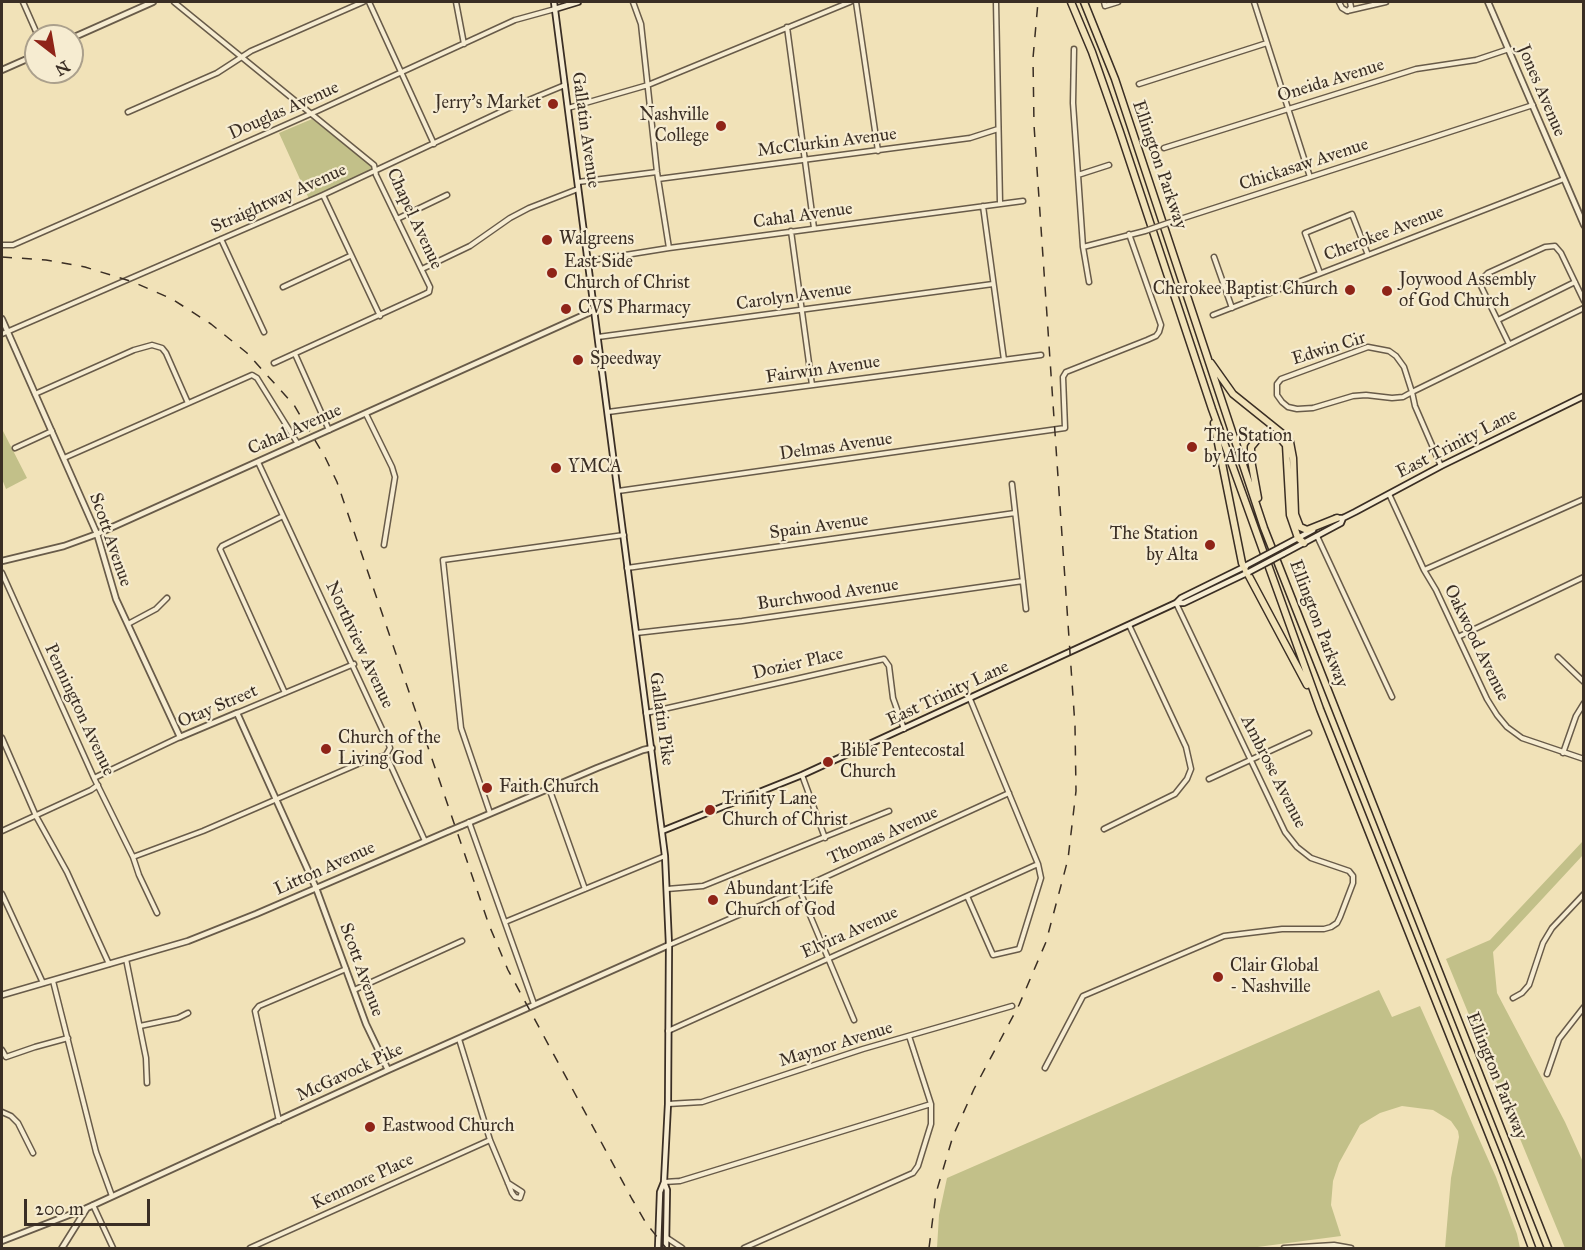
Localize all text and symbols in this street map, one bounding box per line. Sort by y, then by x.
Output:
north arrow [24,24,84,84]
street label: Jones Avenue [1512,42,1570,140]
street label: Oneida Avenue [1275,55,1387,107]
text: N [52,56,73,80]
street label: Gallatin Avenue [566,71,604,189]
street label: Douglas Avenue [226,77,342,145]
place label: Jerry's Market [435,93,541,115]
marker: Jerry's Market [546,97,560,111]
street label: Ellington Parkway [1127,98,1191,232]
place label: Nashville College [639,105,709,148]
marker: Nashville College [714,119,728,133]
street label: McClurkin Avenue [756,124,898,162]
street label: Chickasaw Avenue [1237,134,1371,196]
street label: Straightway Avenue [208,159,350,239]
street label: Chapel Avenue [381,165,447,273]
street label: Cahal Avenue [752,198,854,234]
street label: Cherokee Avenue [1321,201,1447,267]
place label: Walgreens [559,229,634,251]
marker: Walgreens [540,233,554,247]
place label: East Side Church of Christ [564,252,690,294]
marker: East Side Church of Christ [545,266,559,280]
place label: Joywood Assembly of God Church [1399,270,1536,312]
street label: Carolyn Avenue [735,278,853,316]
place label: Cherokee Baptist Church [1153,279,1338,301]
marker: Cherokee Baptist Church [1343,283,1357,297]
marker: Joywood Assembly of God Church [1380,284,1394,298]
place label: CVS Pharmacy [578,298,690,320]
marker: CVS Pharmacy [559,302,573,316]
street label: Edwin Cir [1289,328,1369,370]
place label: Speedway [590,349,661,371]
street label: Fairwin Avenue [764,351,882,389]
marker: Speedway [571,353,585,367]
street label: Cahal Avenue [245,400,345,460]
street label: East Trinity Lane [1393,404,1521,484]
place label: The Station by Alto [1204,426,1292,468]
street label: Delmas Avenue [778,428,894,466]
marker: The Station by Alto [1185,440,1199,454]
place label: YMCA [568,457,622,479]
marker: YMCA [549,461,563,475]
street label: Scott Avenue [84,490,136,590]
street label: Spain Avenue [768,509,870,545]
place label: The Station by Alta [1110,524,1198,566]
marker: The Station by Alta [1203,538,1217,552]
street label: Ellington Parkway [1284,557,1352,691]
street label: Burchwood Avenue [756,574,900,616]
street label: Northview Avenue [320,578,398,712]
street label: Oakwood Avenue [1439,581,1513,705]
street label: Pennington Avenue [39,641,119,779]
street label: Dozier Place [750,643,846,685]
street label: East Trinity Lane [883,656,1013,732]
street label: Gallatin Pike [644,671,678,767]
street label: Otay Street [175,681,261,733]
street label: Ambrose Avenue [1235,712,1311,832]
place label: Church of the Living God [338,728,441,771]
place label: Bible Pentecostal Church [840,741,965,783]
marker: Church of the Living God [319,742,333,756]
marker: Bible Pentecostal Church [821,755,835,769]
place label: Faith Church [499,777,599,799]
marker: Faith Church [480,781,494,795]
place label: Trinity Lane Church of Christ [722,789,848,832]
street label: Thomas Avenue [824,802,942,870]
marker: Trinity Lane Church of Christ [703,803,717,817]
street label: Litton Avenue [271,837,379,901]
place label: Abundant Life Church of God [725,879,835,922]
marker: Abundant Life Church of God [706,893,720,907]
street label: Elvira Avenue [798,902,902,964]
street label: Scott Avenue [334,920,388,1020]
place label: Clair Global - Nashville [1230,956,1319,998]
marker: Clair Global - Nashville [1211,970,1225,984]
street label: Ellington Parkway [1461,1009,1531,1143]
street label: Maynor Avenue [776,1017,896,1073]
street label: McGavock Pike [293,1039,407,1107]
place label: Eastwood Church [382,1116,514,1138]
marker: Eastwood Church [363,1120,377,1134]
street label: Kenmore Place [309,1149,417,1215]
scale bar [27,1187,153,1225]
text: 200 m [35,1198,84,1220]

